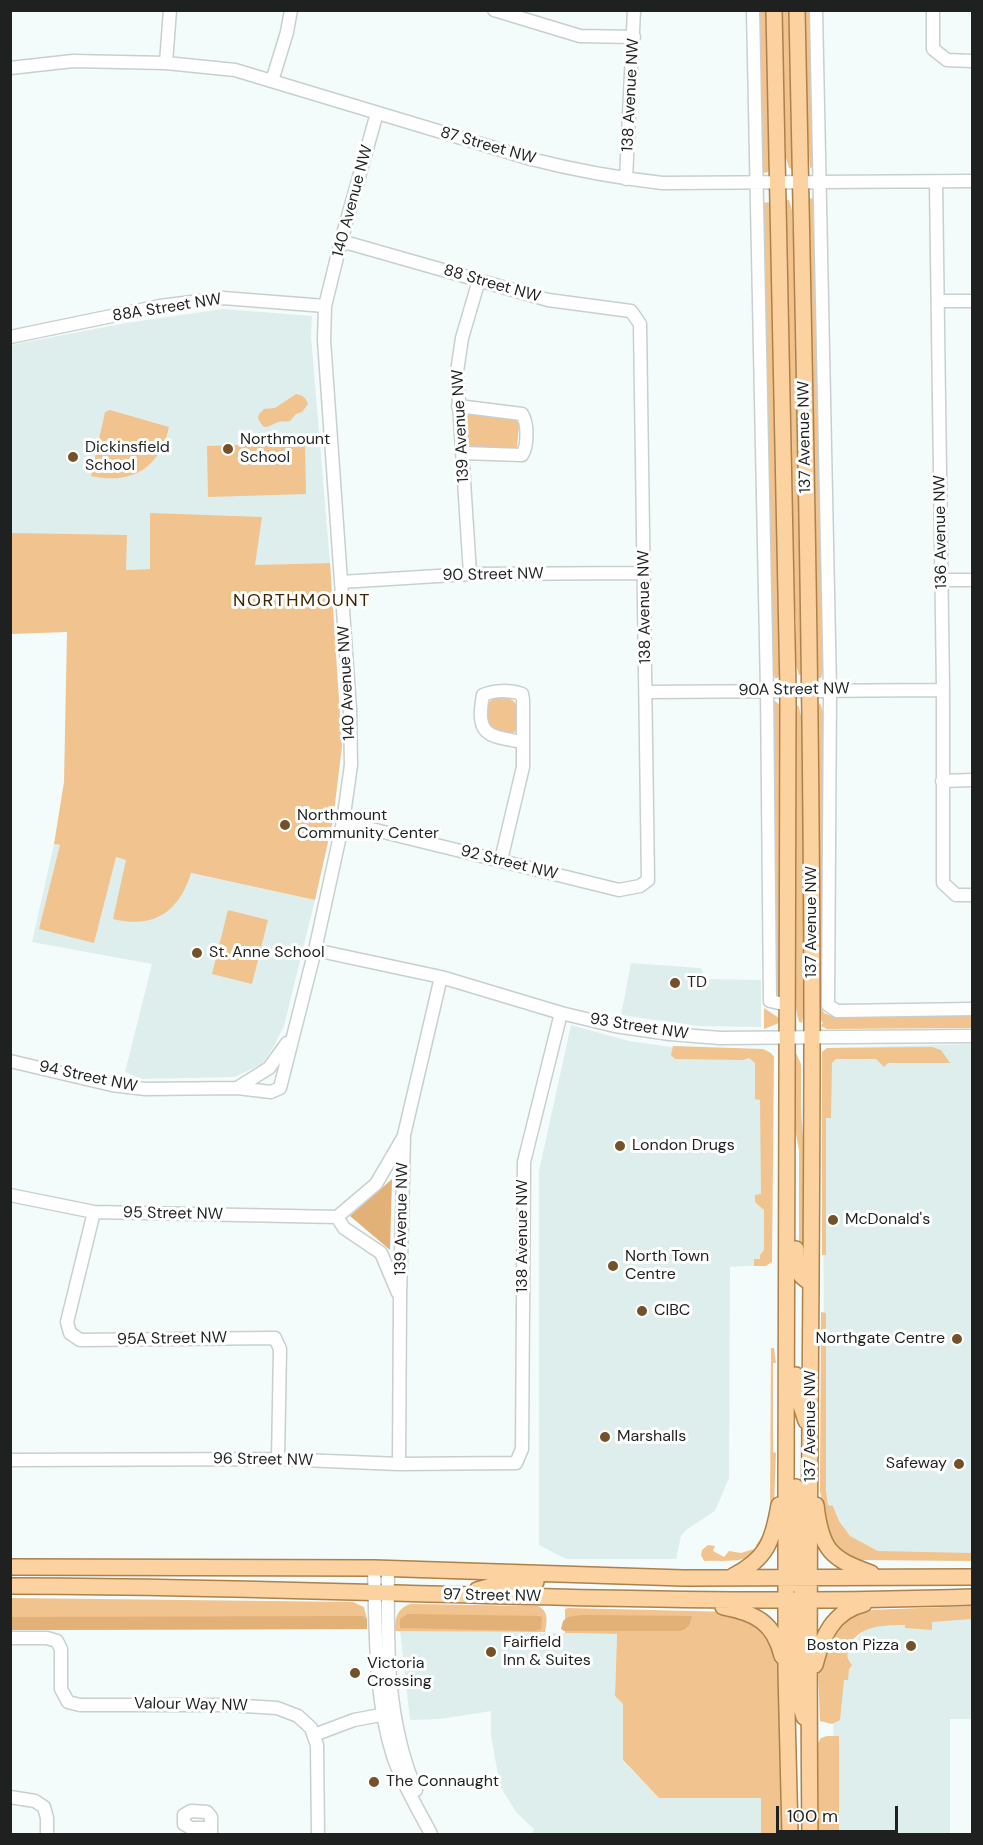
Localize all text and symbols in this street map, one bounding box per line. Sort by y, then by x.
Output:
street label: 138 Avenue NW [618,38,644,152]
street label: 87 Street NW [438,123,538,169]
street label: 140 Avenue NW [329,143,377,259]
street label: 88 Street NW [441,261,543,307]
street label: 88A Street NW [111,290,223,326]
street label: 139 Avenue NW [448,369,474,483]
street label: 137 Avenue NW [794,381,816,493]
place label: Northmount School [240,430,330,468]
place label: Dickinsfield School [85,438,170,476]
marker: Northmount School [221,442,235,456]
marker: Dickinsfield School [66,450,80,464]
street label: 136 Avenue NW [930,475,952,589]
street label: 138 Avenue NW [634,550,656,664]
street label: 90 Street NW [442,565,544,585]
district label: NORTHMOUNT [233,590,371,612]
street label: 140 Avenue NW [334,625,360,741]
street label: 90A Street NW [738,679,850,701]
place label: Northmount Community Center [297,806,439,844]
marker: Northmount Community Center [278,818,292,832]
street label: 92 Street NW [458,842,560,884]
street label: 137 Avenue NW [802,866,822,978]
place label: St. Anne School [209,943,324,963]
marker: St. Anne School [190,946,204,960]
place label: TD [687,973,707,993]
marker: TD [668,976,682,990]
street label: 93 Street NW [588,1010,690,1044]
street label: 94 Street NW [37,1057,139,1097]
place label: London Drugs [632,1136,735,1156]
marker: London Drugs [613,1139,627,1153]
street label: 139 Avenue NW [391,1162,413,1276]
street label: 138 Avenue NW [513,1179,533,1293]
street label: 95 Street NW [123,1204,223,1224]
place label: McDonald's [845,1210,930,1230]
marker: McDonald's [826,1213,840,1227]
place label: North Town Centre [625,1247,709,1285]
marker: North Town Centre [606,1259,620,1273]
place label: CIBC [654,1301,690,1321]
marker: CIBC [635,1304,649,1318]
street label: 95A Street NW [117,1328,227,1350]
place label: Northgate Centre [816,1329,945,1349]
marker: Northgate Centre [950,1332,964,1346]
street label: 137 Avenue NW [801,1370,821,1482]
place label: Marshalls [617,1427,686,1447]
marker: Marshalls [598,1430,612,1444]
street label: 96 Street NW [213,1450,313,1470]
place label: Safeway [886,1454,947,1474]
marker: Safeway [952,1457,966,1471]
street label: 97 Street NW [443,1586,541,1606]
place label: Fairfield Inn & Suites [503,1633,591,1671]
place label: Boston Pizza [807,1636,899,1656]
marker: Boston Pizza [904,1639,918,1653]
marker: Fairfield Inn & Suites [484,1645,498,1659]
place label: Victoria Crossing [367,1654,432,1692]
marker: Victoria Crossing [348,1666,362,1680]
street label: Valour Way NW [134,1694,248,1716]
place label: The Connaught [386,1772,499,1792]
marker: The Connaught [367,1775,381,1789]
scale bar [779,1794,900,1832]
text: 100 m [787,1804,838,1828]

